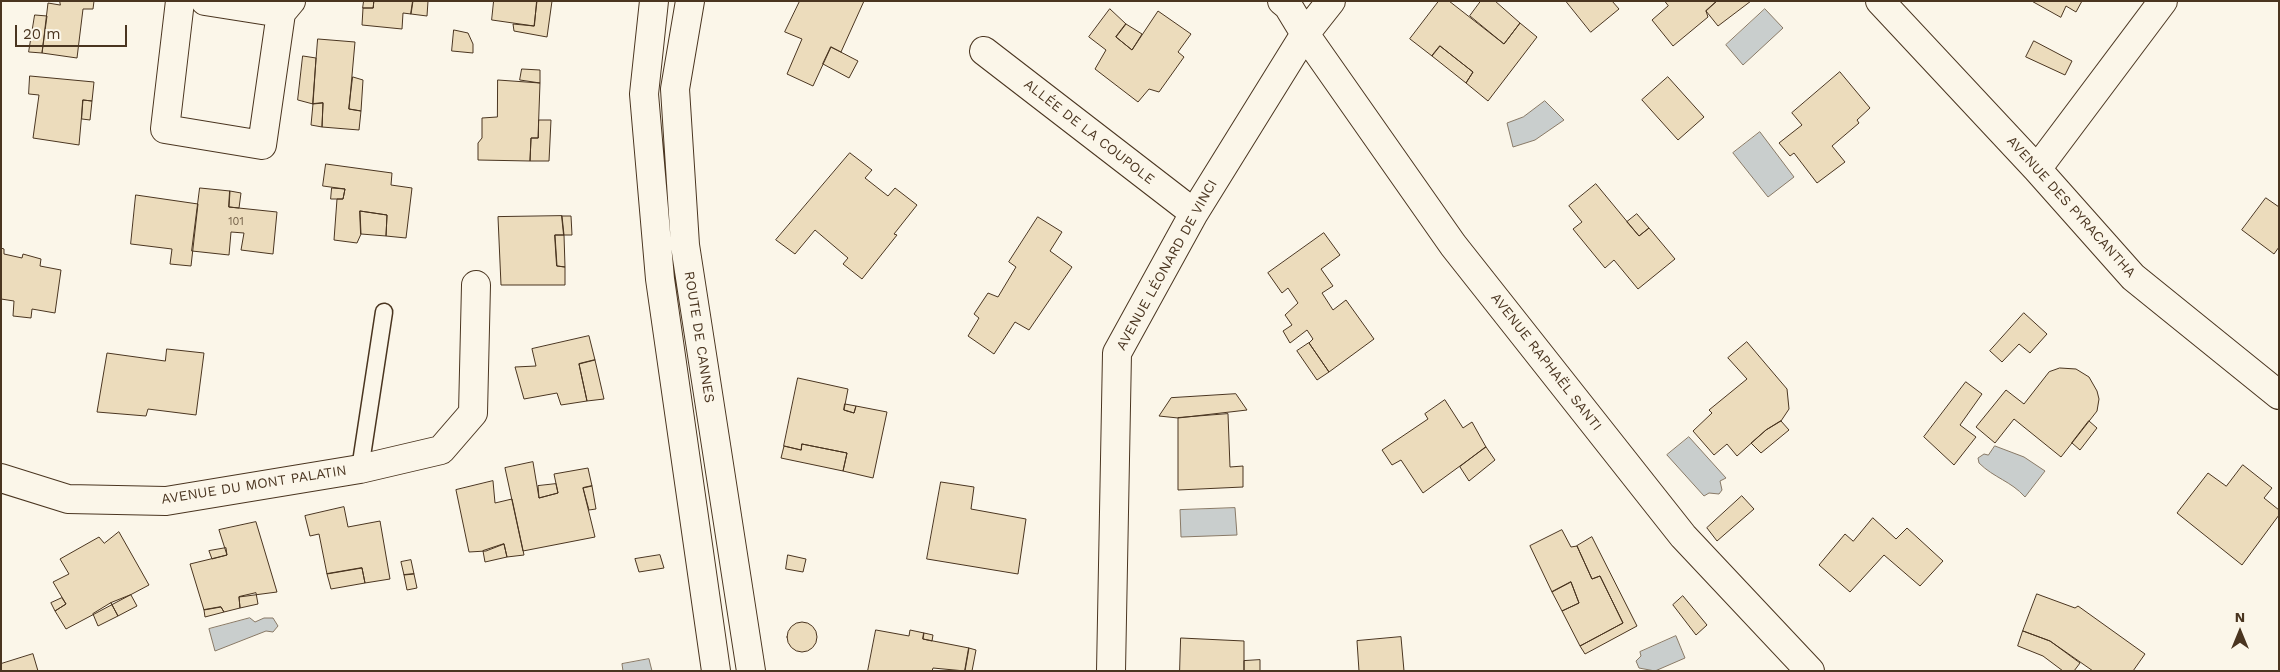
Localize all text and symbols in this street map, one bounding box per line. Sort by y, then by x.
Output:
scale bar [18,15,130,47]
text: 20 m [23,25,61,43]
street label: ALLÉE DE LA COUPOLE [1020,76,1158,188]
street label: AVENUE DES PYRACANTHA [2003,133,2139,281]
street label: AVENUE LÉONARD DE VINCI [1113,177,1221,353]
house number: 101 [228,215,244,229]
street label: ROUTE DE CANNES [680,270,718,404]
street label: AVENUE RAPHAËL SANTI [1487,290,1605,434]
street label: AVENUE DU MONT PALATIN [160,462,348,508]
north arrow [2215,607,2265,657]
text: N [2235,609,2245,625]

